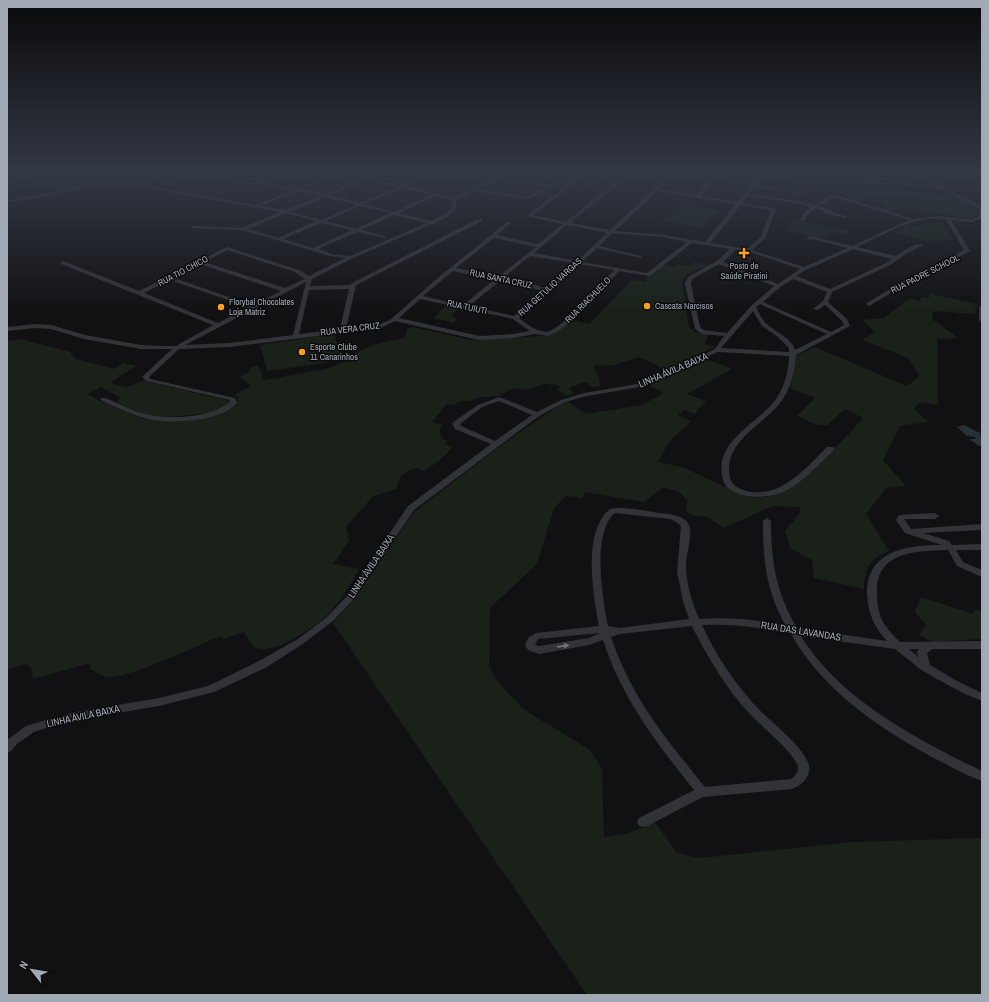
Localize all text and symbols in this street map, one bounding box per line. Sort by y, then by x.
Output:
marker: Posto de Saúde Piratini [738,247,750,259]
street label: RUA PADRE SCHOOL [889,252,961,296]
street label: RUA TIO CHICO [156,253,210,289]
street label: RUA GETÚLIO VARGAS [516,255,585,319]
place label: Posto de Saúde Piratini [720,260,768,282]
street label: RUA SANTA CRUZ [469,267,534,292]
street label: RUA RIACHUELO [562,274,614,326]
place label: Florybal Chocolates Loja Matriz [229,296,295,318]
street label: RUA TUIUTI [446,297,488,317]
place label: Cascata Narcisos [655,300,714,312]
marker: Cascata Narcisos [642,301,652,311]
marker: Florybal Chocolates Loja Matriz [216,302,226,312]
street label: RUA VERA CRUZ [320,319,381,339]
place label: Esporte Clube 11 Canarinhos [310,341,358,363]
marker: Esporte Clube 11 Canarinhos [297,347,307,357]
street label: LINHA ÁVILA BAIXA [636,349,710,390]
street label: LINHA ÁVILA BAIXA [345,531,397,600]
street label: RUA DAS LAVANDAS [760,618,842,644]
one-way arrow [557,643,569,649]
street label: LINHA ÁVILA BAIXA [45,702,121,730]
north arrow [12,950,52,990]
text: N [16,958,31,971]

